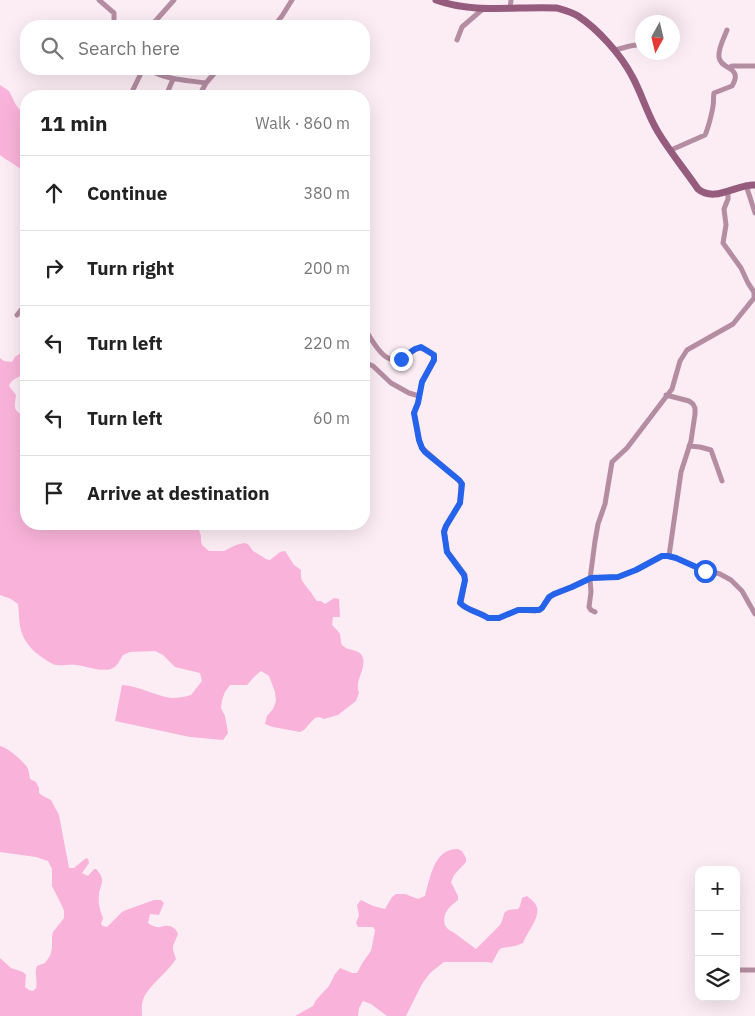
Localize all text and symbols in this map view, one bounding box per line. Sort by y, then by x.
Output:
north arrow [635,15,680,60]
search box [20,20,370,75]
icon: search [38,34,66,62]
text: Search here [78,36,180,60]
text: 11 min [40,109,107,137]
text: Walk · 860 m [255,113,350,133]
icon: ahead [40,179,68,207]
text: Continue [87,181,167,205]
text: 380 m [303,183,350,203]
icon: right [40,254,68,282]
text: Turn right [87,256,174,280]
text: 200 m [303,258,350,278]
icon: left [40,329,68,357]
text: Turn left [87,331,163,355]
text: 220 m [303,333,350,353]
route end [390,348,413,371]
icon: left [40,404,68,432]
text: Turn left [87,406,163,430]
text: 60 m [313,408,350,428]
icon: arrive [40,479,68,507]
text: Arrive at destination [87,481,270,505]
route start [694,560,717,583]
map controls [695,866,740,1001]
button: + [695,866,740,911]
button: − [695,911,740,956]
button: layers [695,956,740,1001]

